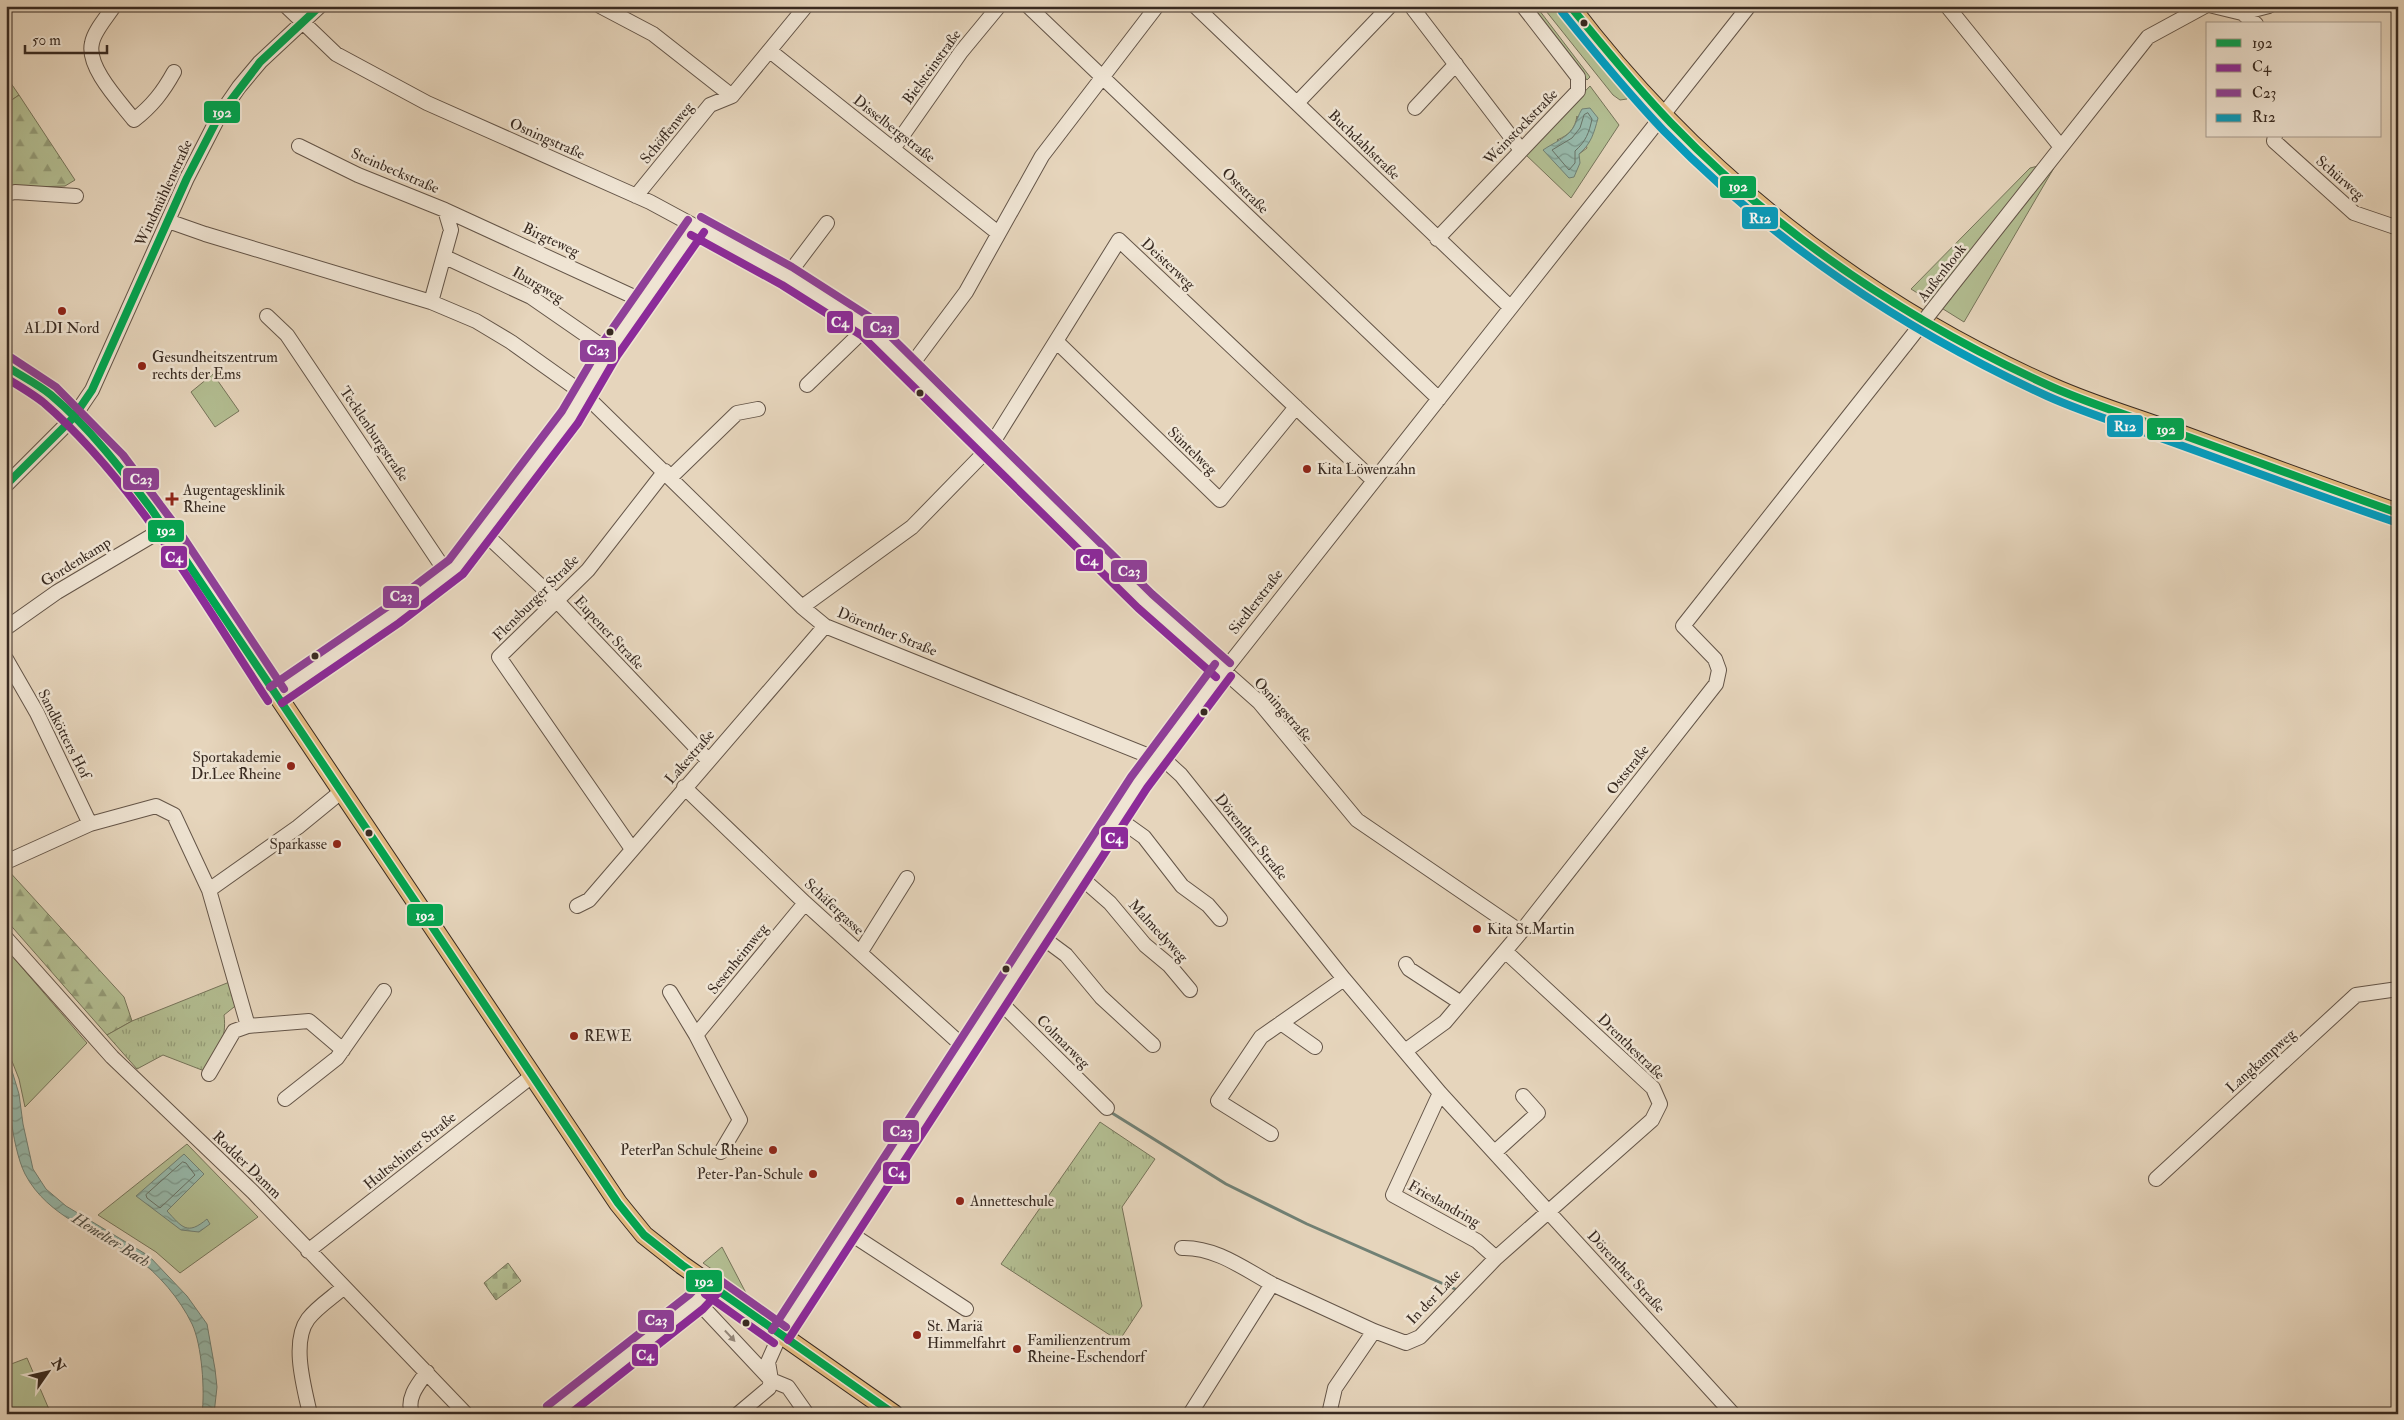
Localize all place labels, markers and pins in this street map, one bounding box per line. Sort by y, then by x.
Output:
unlabelled marker [1579,18,1589,28]
marker: ALDI Nord [56,305,68,317]
place label: ALDI Nord [24,319,100,338]
unlabelled marker [605,327,615,337]
place label: Gesundheitszentrum rechts der Ems [152,348,278,384]
marker: Gesundheitszentrum rechts der Ems [136,360,148,372]
unlabelled marker [915,388,925,398]
place label: Kita Löwenzahn [1317,460,1416,479]
marker: Kita Löwenzahn [1301,463,1313,475]
place label: Augentagesklinik Rheine [182,481,285,517]
marker: Augentagesklinik Rheine [165,492,179,506]
unlabelled marker [310,651,320,661]
unlabelled marker [1199,707,1209,717]
place label: Sportakademie Dr.Lee Rheine [191,748,281,784]
marker: Sportakademie Dr.Lee Rheine [285,760,297,772]
unlabelled marker [364,828,374,838]
place label: Sparkasse [270,835,327,855]
marker: Sparkasse [331,838,343,850]
place label: Kita St.Martin [1487,920,1575,939]
marker: Kita St.Martin [1471,923,1483,935]
unlabelled marker [1001,964,1011,974]
place label: REWE [584,1027,632,1046]
marker: REWE [568,1030,580,1042]
place label: PeterPan Schule Rheine [620,1141,763,1160]
marker: PeterPan Schule Rheine [767,1144,779,1156]
place label: Peter-Pan-Schule [697,1165,803,1184]
marker: Peter-Pan-Schule [807,1168,819,1180]
place label: Annetteschule [969,1192,1054,1211]
marker: Annetteschule [954,1195,966,1207]
place label: St. Mariä Himmelfahrt [927,1317,1006,1353]
unlabelled marker [741,1318,751,1328]
marker: St. Mariä Himmelfahrt [911,1329,923,1341]
place label: Familienzentrum Rheine-Eschendorf [1027,1331,1147,1367]
marker: Familienzentrum Rheine-Eschendorf [1011,1343,1023,1355]

